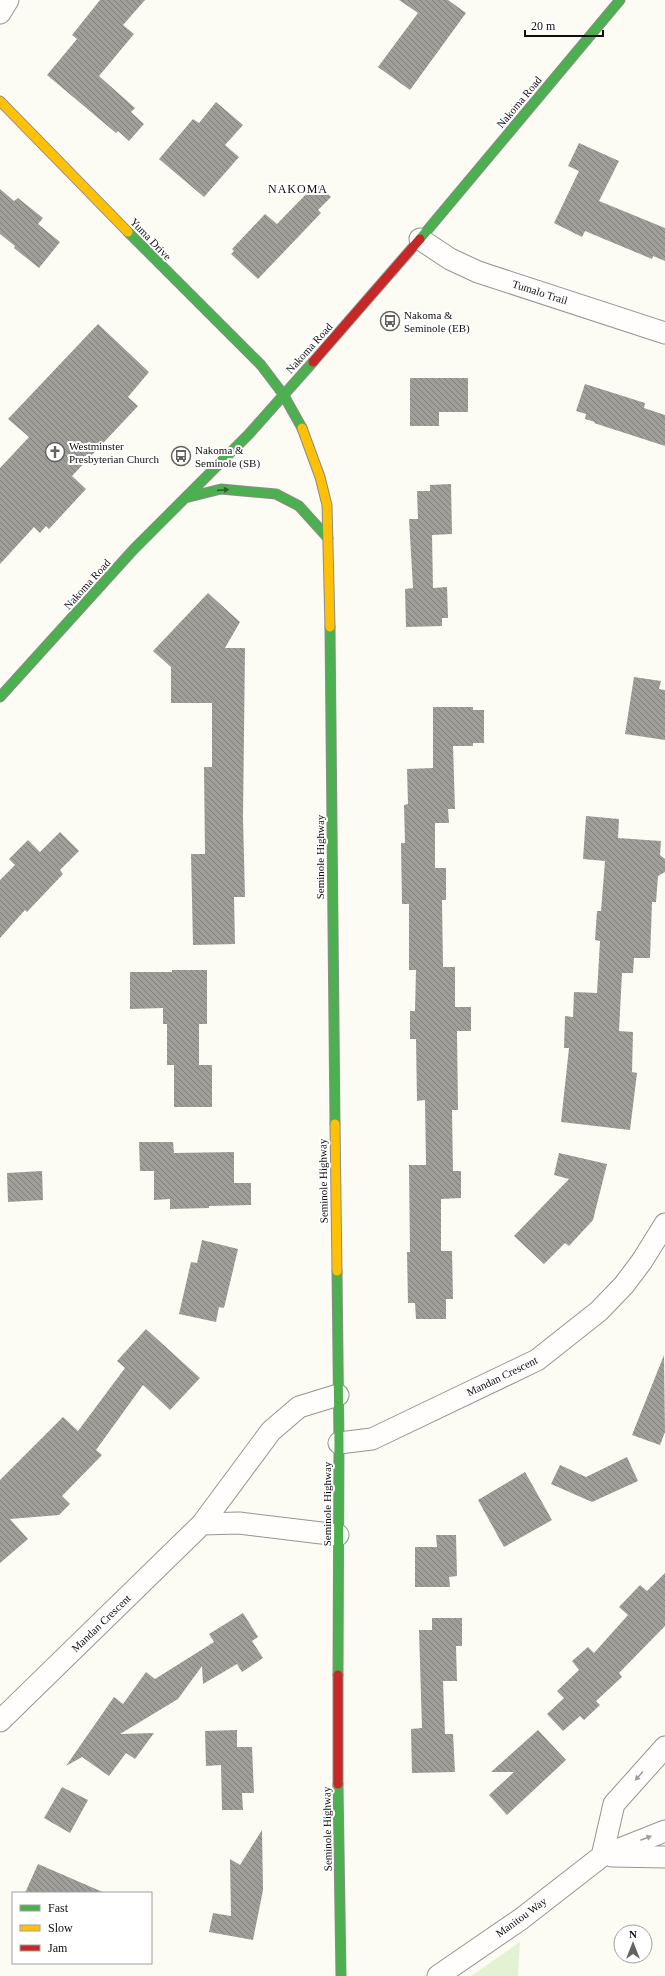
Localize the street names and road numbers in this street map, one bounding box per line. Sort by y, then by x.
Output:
street label: Nakoma Road [494,74,544,130]
street label: Yuma Drive [128,216,174,262]
street label: Tumalo Trail [511,277,569,307]
street label: Nakoma Road [283,320,335,376]
street label: Nakoma Road [61,556,113,612]
street label: Seminole Highway [314,814,326,899]
street label: Seminole Highway [316,1138,330,1223]
street label: Mandan Crescent [465,1354,539,1398]
street label: Seminole Highway [321,1461,333,1546]
street label: Mandan Crescent [69,1592,133,1654]
street label: Seminole Highway [320,1786,334,1871]
street label: Manitou Way [493,1894,549,1939]

